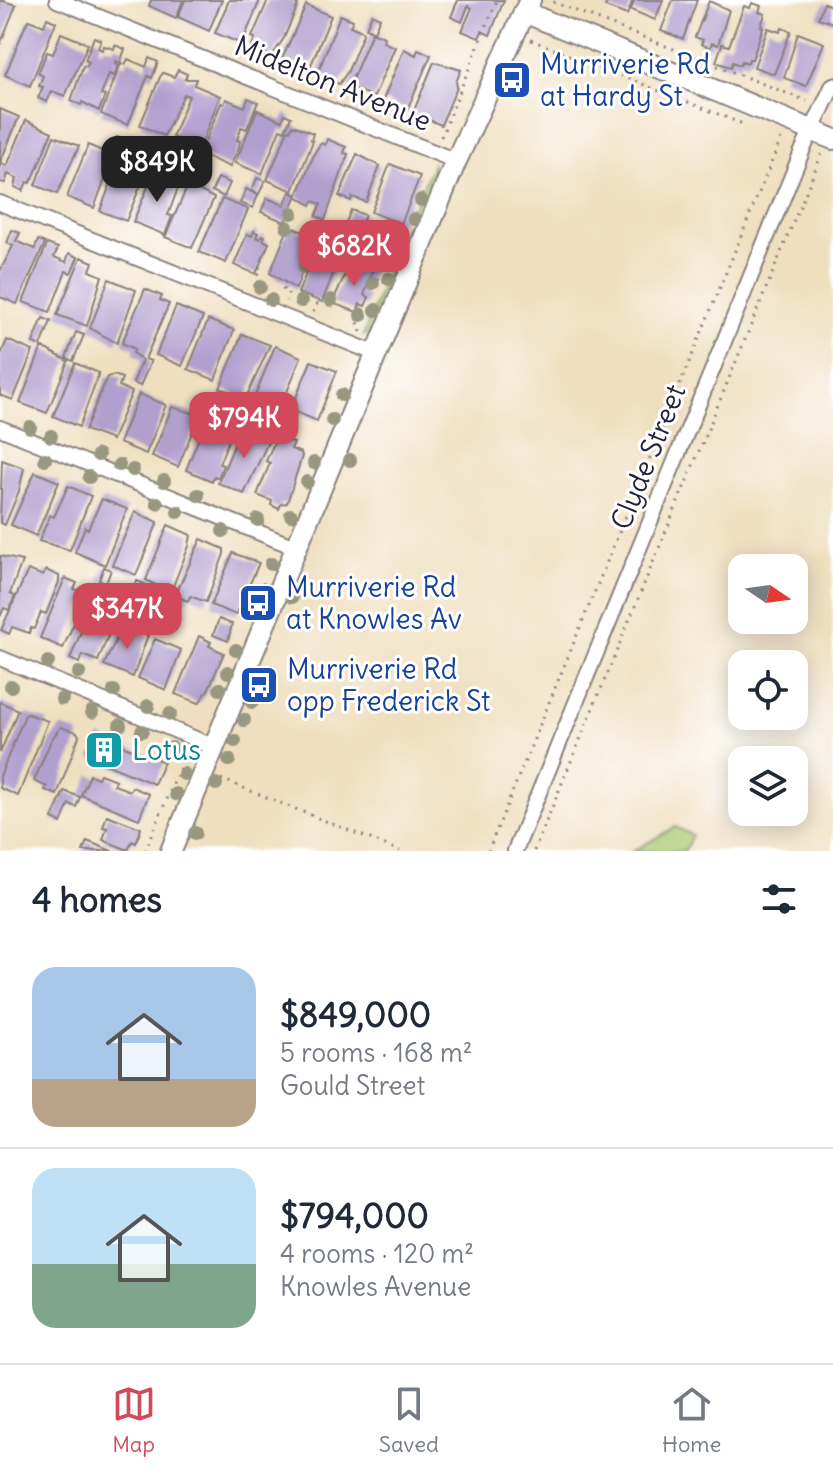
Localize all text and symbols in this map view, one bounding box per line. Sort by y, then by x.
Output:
street label: Midelton Avenue [230,27,436,139]
place label: Murriverie Rd at Hardy St [540,46,710,114]
bus stop icon: Murriverie Rd at Hardy St [491,59,533,101]
pin: $849K [101,136,213,204]
text: $849K [119,145,195,178]
pin: $682K [298,220,410,288]
text: $682K [317,229,391,262]
street label: Clyde Street [603,379,693,535]
pin: $794K [188,392,300,460]
text: $794K [207,401,281,434]
north arrow [728,554,808,634]
map controls [728,554,808,826]
place label: Murriverie Rd at Knowles Av [286,569,462,637]
bus stop icon: Murriverie Rd at Knowles Av [237,582,279,624]
pin: $347K [71,583,183,651]
text: $347K [91,592,163,625]
button: locate [728,650,808,730]
place label: Murriverie Rd opp Frederick St [287,651,491,719]
bus stop icon: Murriverie Rd opp Frederick St [238,664,280,706]
building icon: Lotus [83,729,125,771]
place label: Lotus [132,732,201,768]
button: layers [728,746,808,826]
icon: filters [757,877,801,921]
text: 4 homes [32,878,162,921]
text: $849,000 [280,993,431,1036]
icon: home [96,999,192,1095]
text: 5 rooms · 168 m² [280,1036,473,1069]
text: Gould Street [280,1069,425,1102]
text: $794,000 [280,1194,429,1237]
icon: home [96,1200,192,1296]
text: 4 rooms · 120 m² [280,1237,474,1270]
text: Knowles Avenue [280,1270,471,1303]
tab: Map [112,1382,156,1458]
tab: Saved [379,1382,439,1458]
tab: Home [662,1382,721,1458]

